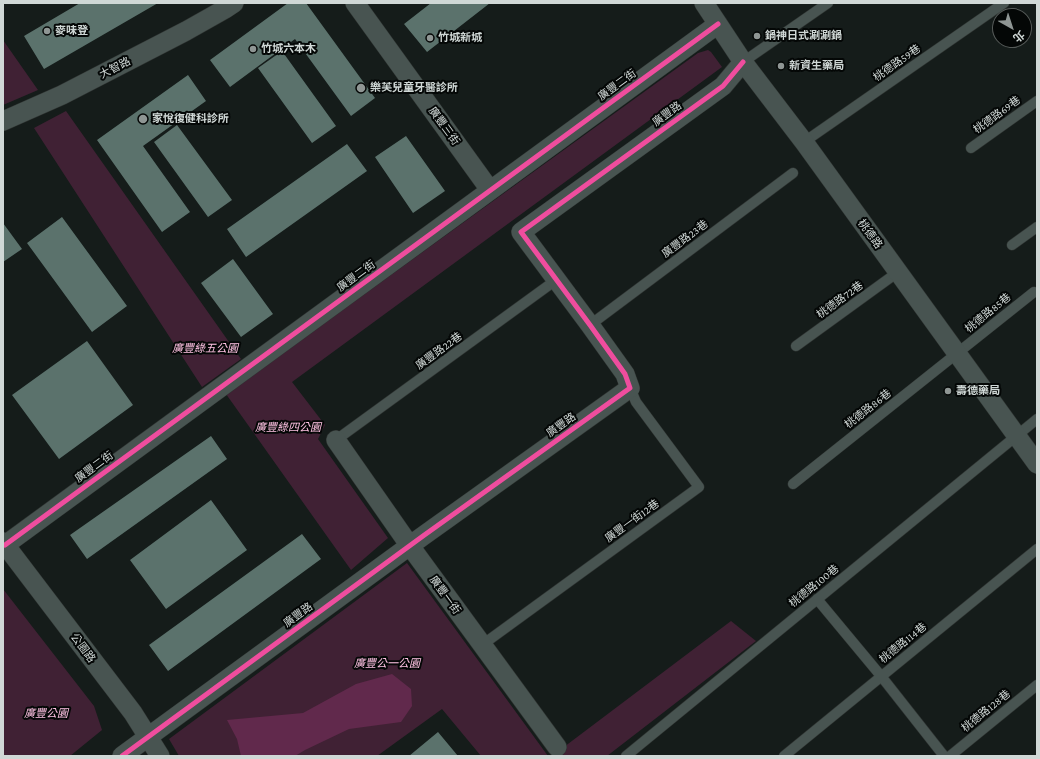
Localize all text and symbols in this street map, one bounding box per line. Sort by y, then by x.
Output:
north arrow [992,8,1032,48]
place label: 麥味登 [55,24,88,38]
marker: 麥味登 [42,26,52,36]
text: 北 [1011,28,1027,45]
place label: 鍋神日式涮涮鍋 [765,29,842,43]
place label: 竹城新城 [438,31,482,45]
marker: 鍋神日式涮涮鍋 [752,31,762,41]
marker: 竹城新城 [425,33,435,43]
place label: 竹城六本木 [261,42,316,56]
street label: 桃德路59巷 [871,42,923,84]
marker: 竹城六本木 [248,44,258,54]
street label: 大智路 [97,55,133,81]
place label: 新資生藥局 [789,59,844,73]
marker: 新資生藥局 [776,61,786,71]
street label: 廣豐二街 [595,67,639,103]
place label: 樂芙兒童牙醫診所 [370,81,458,95]
marker: 樂芙兒童牙醫診所 [355,82,367,94]
street label: 桃德路69巷 [971,94,1023,136]
street label: 廣豐路 [650,99,684,129]
street label: 廣豐三街 [426,104,462,148]
place label: 家悅復健科診所 [152,112,229,126]
marker: 家悅復健科診所 [137,113,149,125]
street label: 廣豐路23巷 [659,217,711,261]
street label: 桃德路 [855,217,885,251]
street label: 廣豐二街 [334,258,378,294]
street label: 桃德路72巷 [814,279,866,321]
street label: 桃德路85巷 [962,291,1014,335]
street label: 廣豐路22巷 [413,330,465,372]
park label: 廣豐綠五公園 [172,342,238,356]
place label: 壽德藥局 [956,384,1000,398]
marker: 壽德藥局 [943,386,953,396]
street label: 桃德路86巷 [842,387,894,431]
street label: 廣豐路 [544,410,578,440]
park label: 廣豐綠四公園 [255,421,321,435]
street label: 廣豐二街 [72,449,116,485]
street label: 廣豐一街12巷 [602,497,662,545]
street label: 桃德路100巷 [786,562,842,610]
street label: 廣豐一街 [427,573,463,617]
street label: 廣豐路 [281,600,315,630]
street label: 桃德路114巷 [877,620,929,666]
street label: 公園路 [68,631,98,665]
park label: 廣豐公一公園 [354,657,420,671]
street label: 桃德路128巷 [959,687,1013,735]
park label: 廣豐公園 [24,707,68,721]

